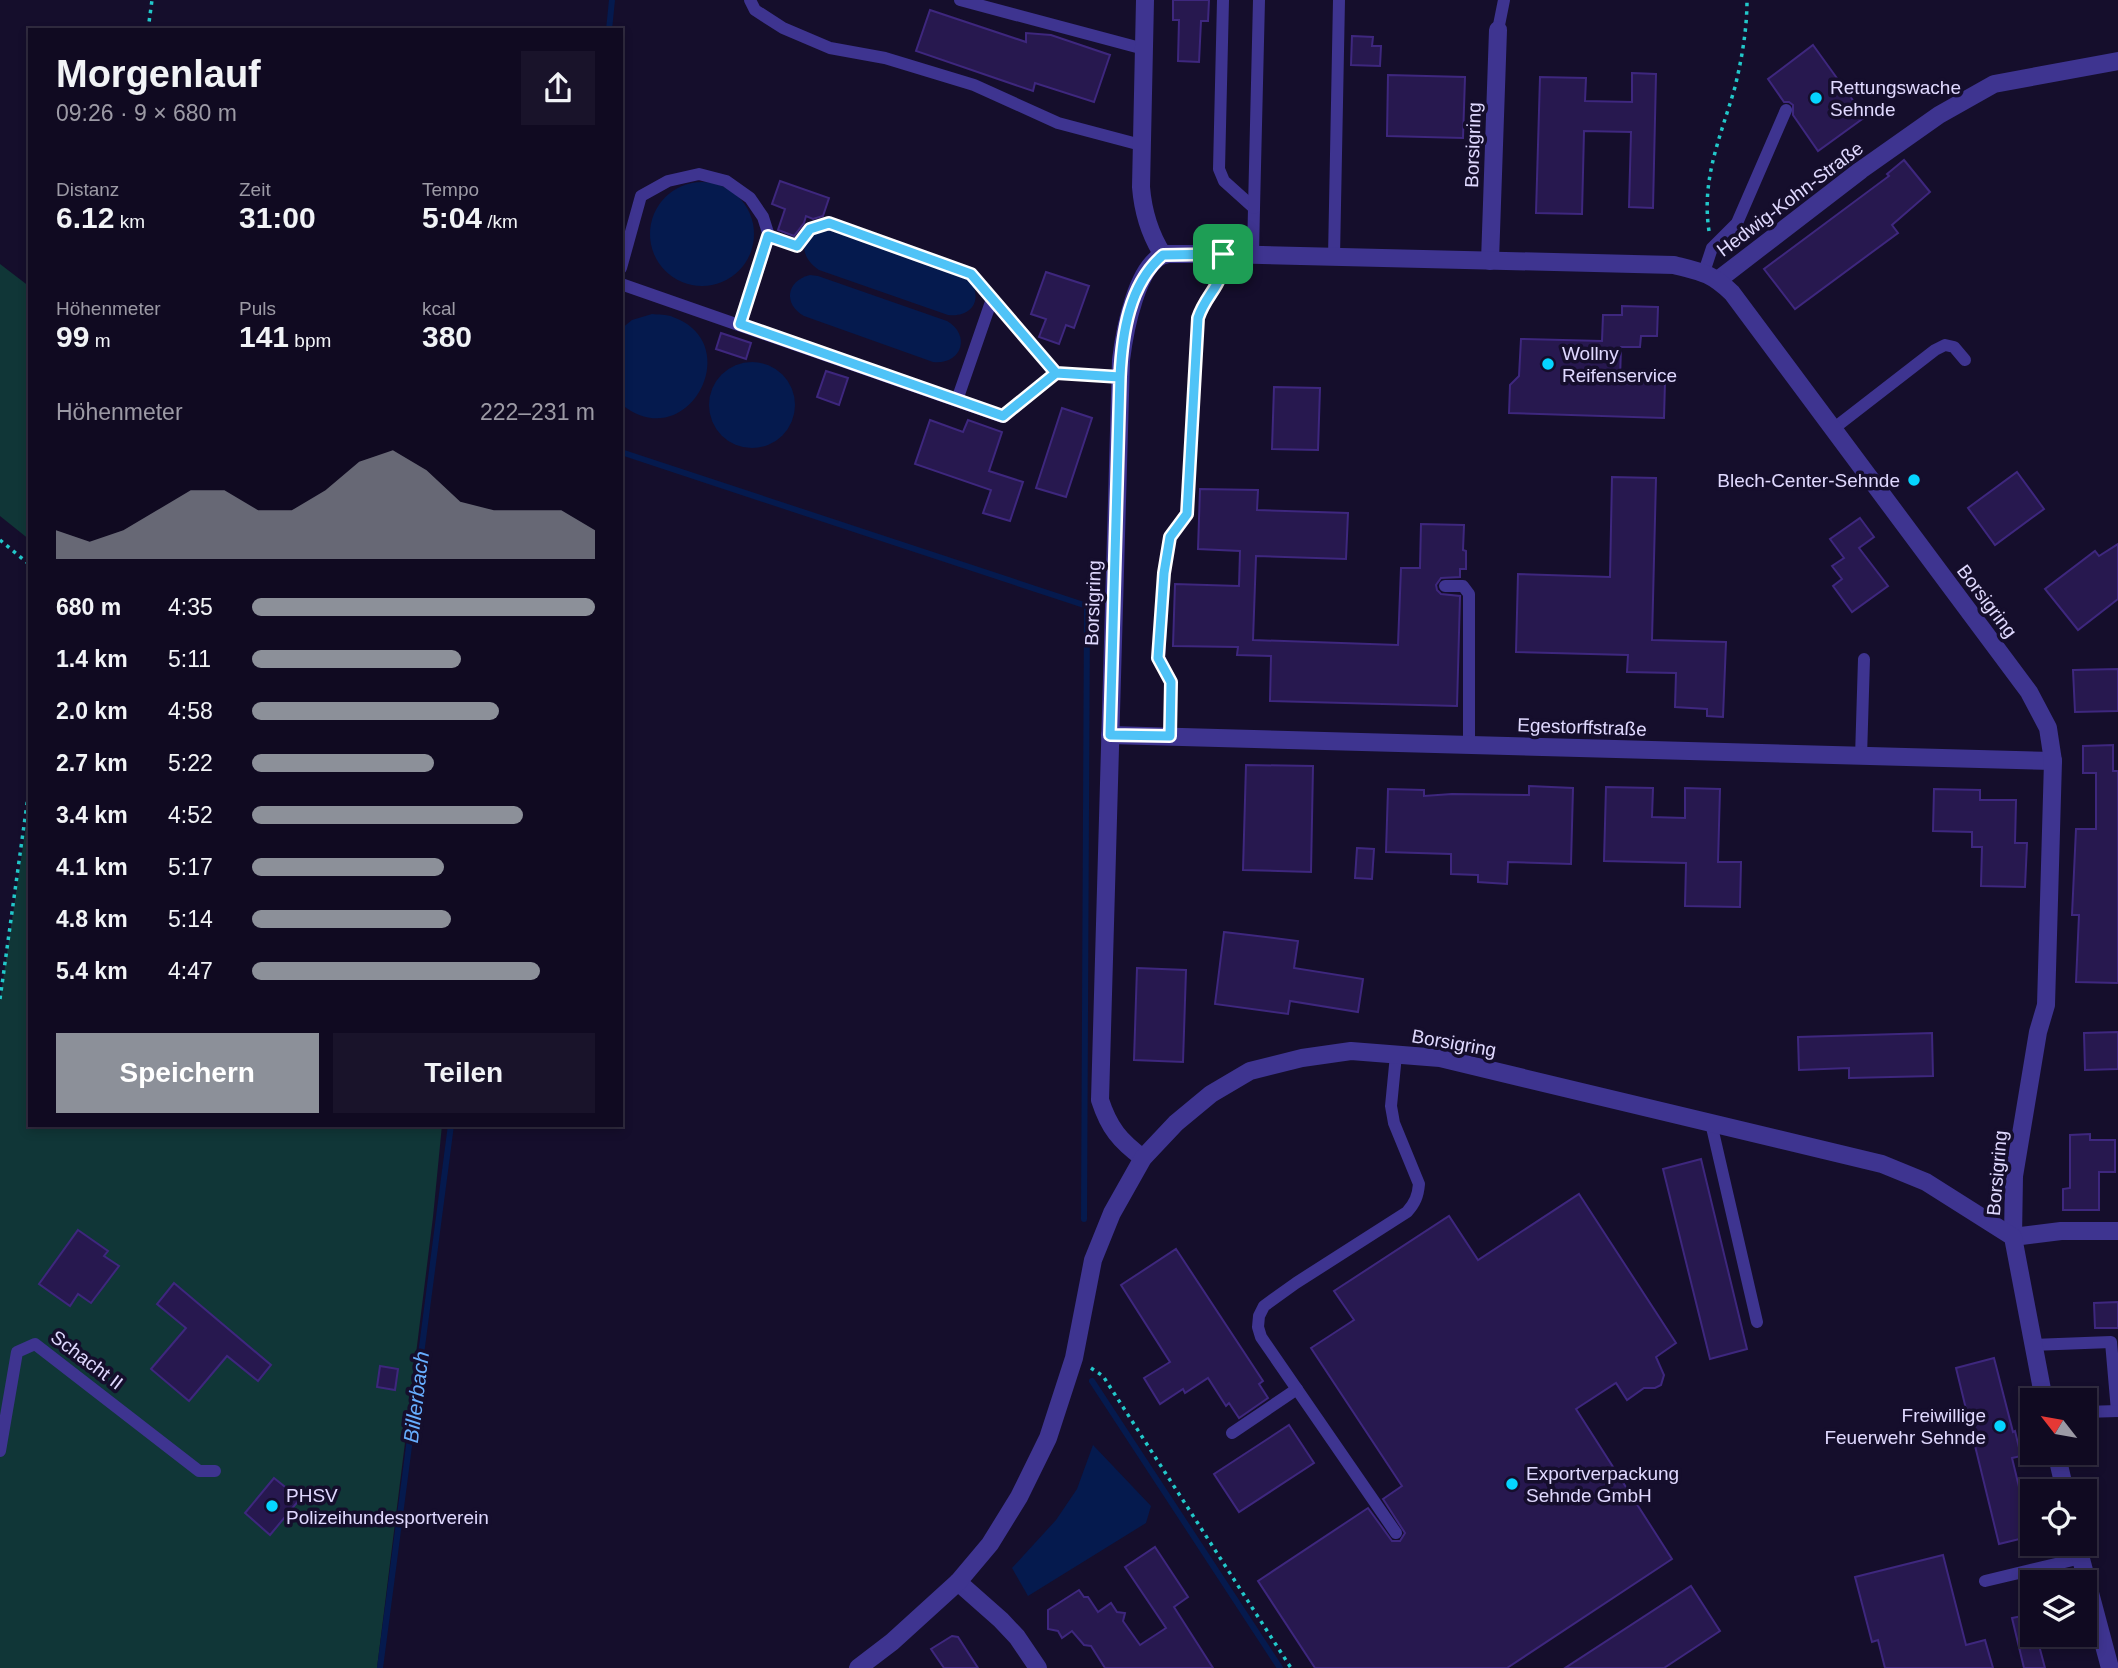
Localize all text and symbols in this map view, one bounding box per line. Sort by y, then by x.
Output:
button: share [521,51,595,125]
text: Morgenlauf [56,53,261,95]
place label: Rettungswache Sehnde [1830,77,1961,120]
marker: Rettungswache Sehnde [1808,90,1824,106]
text: 09:26 · 9 × 680 m [56,100,237,126]
street label: Borsigring [1461,102,1485,188]
street label: Hedwig-Kohn-Straße [1713,137,1867,261]
text: Distanz [56,179,119,200]
text: Zeit [239,179,271,200]
text: Tempo [422,179,479,200]
text: 6.12 [56,201,114,234]
text: 31:00 [239,201,316,234]
text: 5:04 [422,201,482,234]
text: km [114,211,145,232]
text: /km [482,211,518,232]
pin [1193,224,1253,284]
icon: arrive [1204,235,1242,273]
text: Höhenmeter [56,298,161,319]
text: Puls [239,298,276,319]
text: kcal [422,298,456,319]
text: 99 [56,320,89,353]
text: 141 [239,320,289,353]
text: 380 [422,320,472,353]
text: m [89,330,110,351]
text: bpm [289,330,331,351]
place label: Wollny Reifenservice [1562,343,1677,386]
marker: Wollny Reifenservice [1540,356,1556,372]
text: Höhenmeter [56,399,183,425]
text: 222–231 m [480,399,595,425]
place label: Blech-Center-Sehnde [1717,470,1900,491]
marker: Blech-Center-Sehnde [1906,472,1922,488]
street label: Borsigring [1081,560,1105,646]
street label: Borsigring [1953,561,2021,641]
text: 680 m [56,594,121,620]
text: 4:35 [168,594,213,620]
text: 1.4 km [56,646,128,672]
text: 5:11 [168,646,211,672]
text: 2.0 km [56,698,128,724]
text: 4:58 [168,698,213,724]
street label: Egestorffstraße [1517,714,1647,740]
text: 2.7 km [56,750,128,776]
text: 5:22 [168,750,213,776]
text: 3.4 km [56,802,128,828]
text: 4:52 [168,802,213,828]
text: 4.1 km [56,854,128,880]
text: 5:17 [168,854,213,880]
text: 4.8 km [56,906,128,932]
text: 5:14 [168,906,213,932]
text: 5.4 km [56,958,128,984]
text: 4:47 [168,958,213,984]
street label: Borsigring [1410,1025,1498,1061]
button: Speichern [56,1033,319,1113]
button: Teilen [333,1033,595,1113]
street label: Borsigring [1983,1129,2011,1217]
street label: Schacht II [47,1326,127,1394]
water label: Billerbach [399,1350,433,1444]
north arrow [2020,1388,2096,1465]
map controls [2020,1388,2097,1647]
place label: Freiwillige Feuerwehr Sehnde [1824,1405,1986,1448]
marker: Freiwillige Feuerwehr Sehnde [1992,1418,2008,1434]
place label: Exportverpackung Sehnde GmbH [1526,1463,1679,1506]
marker: Exportverpackung Sehnde GmbH [1504,1476,1520,1492]
button: locate [2020,1479,2097,1556]
place label: PHSV Polizeihundesportverein [286,1485,489,1528]
marker: PHSV Polizeihundesportverein [264,1498,280,1514]
button: layers [2020,1570,2097,1647]

